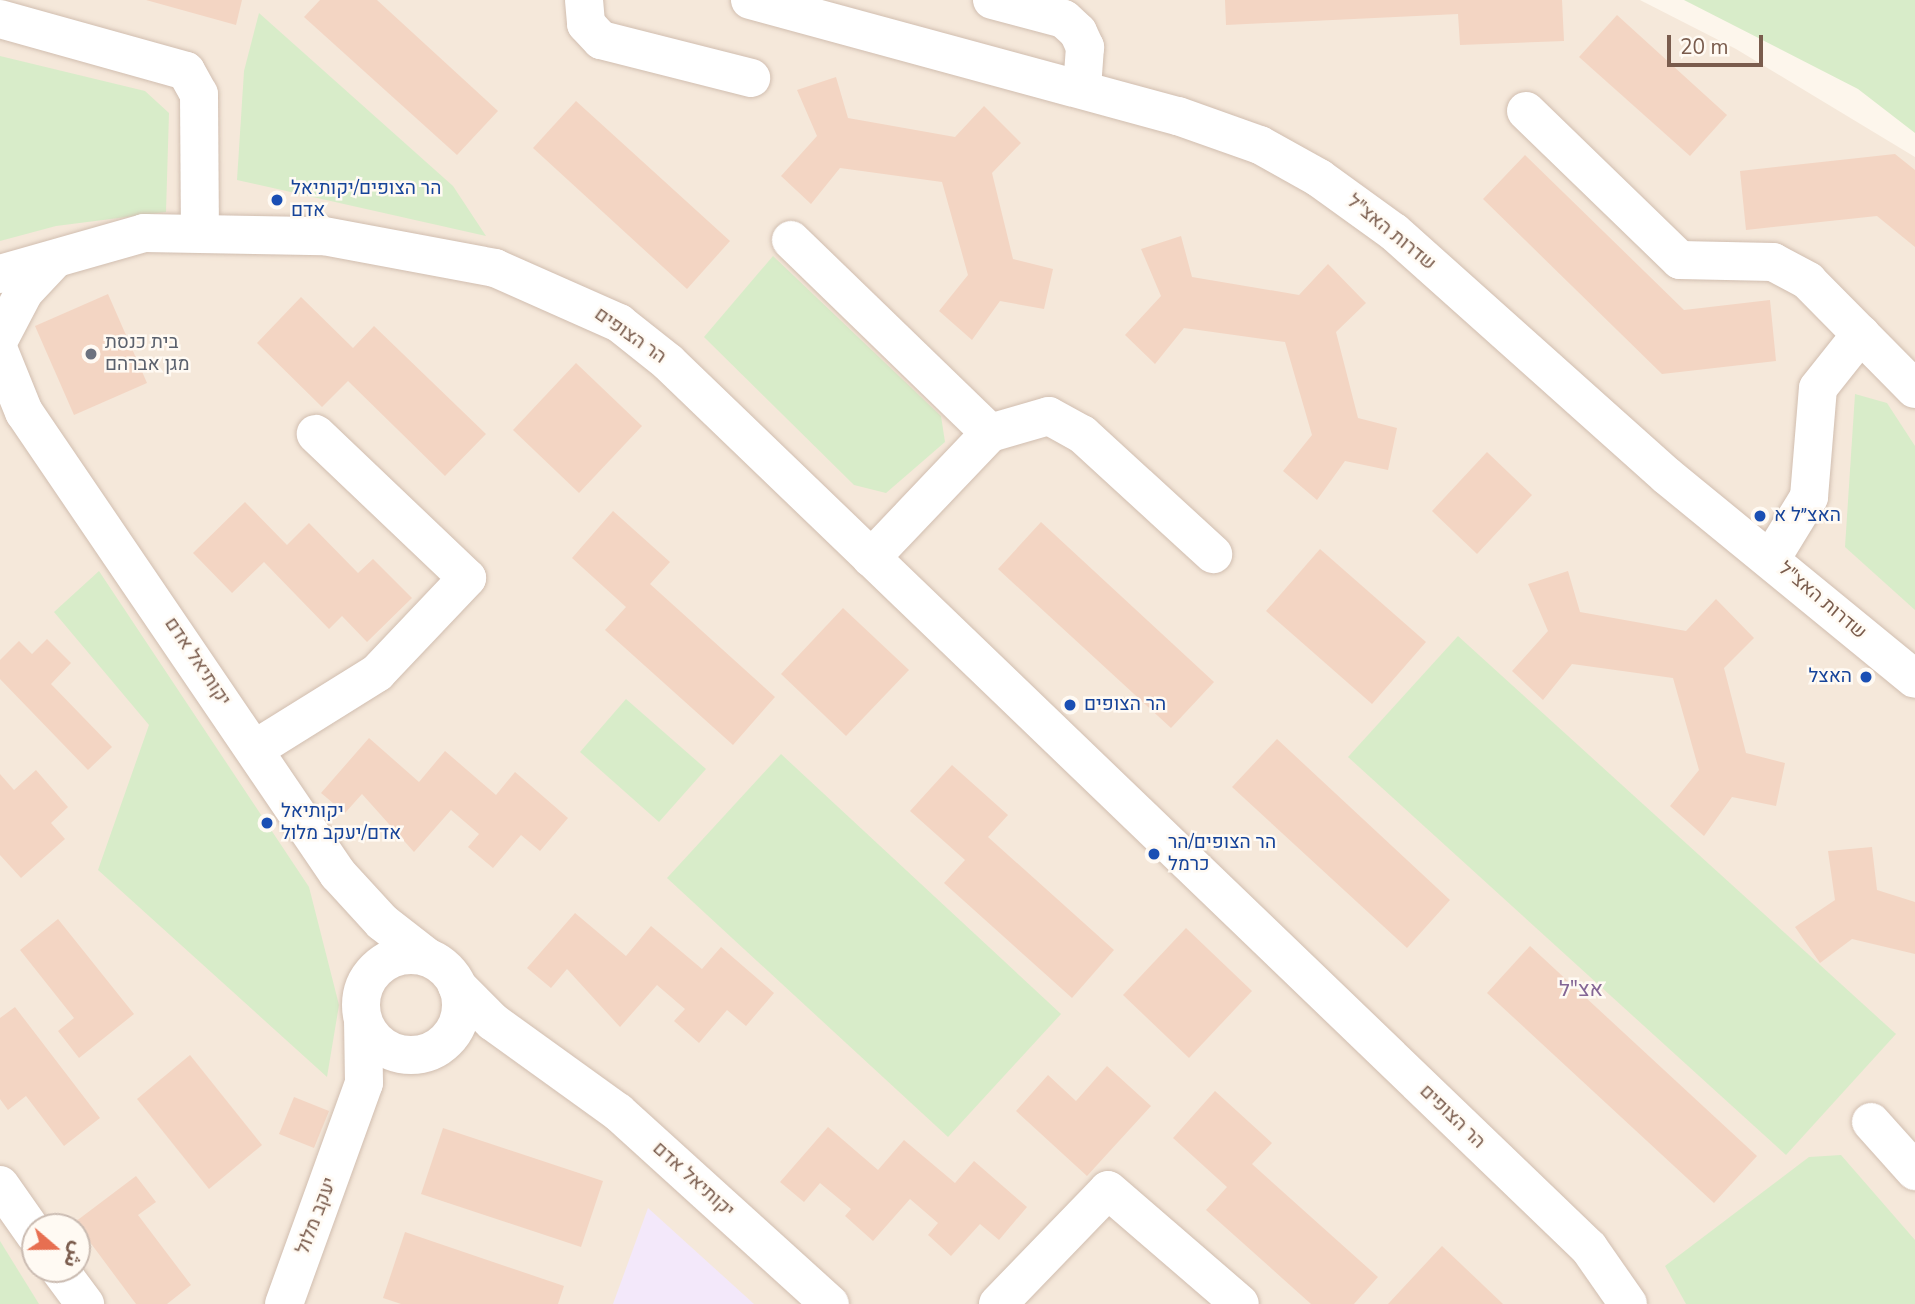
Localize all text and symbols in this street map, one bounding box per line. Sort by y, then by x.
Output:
scale bar [1670,21,1766,65]
text: 20 m [1680,33,1729,61]
place label: הר הצופים/יקותיאל אדם [291,178,441,222]
street label: שדרות האצ"ל [1342,190,1440,276]
marker: הר הצופים/יקותיאל אדם [269,192,285,208]
street label: הר הצופים [590,303,670,369]
place label: בית כנסת מגן אברהם [105,332,190,376]
marker: בית כנסת מגן אברהם [83,346,99,362]
place label: האצ״ל א [1774,505,1841,527]
marker: האצ״ל א [1752,508,1768,524]
street label: שדרות האצ"ל [1773,558,1871,644]
street label: יקותיאל אדם [159,613,235,711]
place label: האצל [1808,666,1852,688]
marker: האצל [1858,669,1874,685]
place label: הר הצופים [1084,694,1166,716]
marker: הר הצופים [1062,697,1078,713]
place label: יקותיאל אדם/יעקב מלול [281,801,401,845]
marker: יקותיאל אדם/יעקב מלול [259,815,275,831]
place label: הר הצופים/הר כרמל [1168,832,1276,876]
marker: הר הצופים/הר כרמל [1146,846,1162,862]
district label: אצ"ל [1559,976,1603,1002]
street label: הר הצופים [1414,1080,1490,1154]
street label: יקותיאל אדם [648,1137,738,1223]
street label: יעקב מלול [292,1174,342,1258]
north arrow [21,1213,91,1283]
text: ش [57,1238,91,1271]

